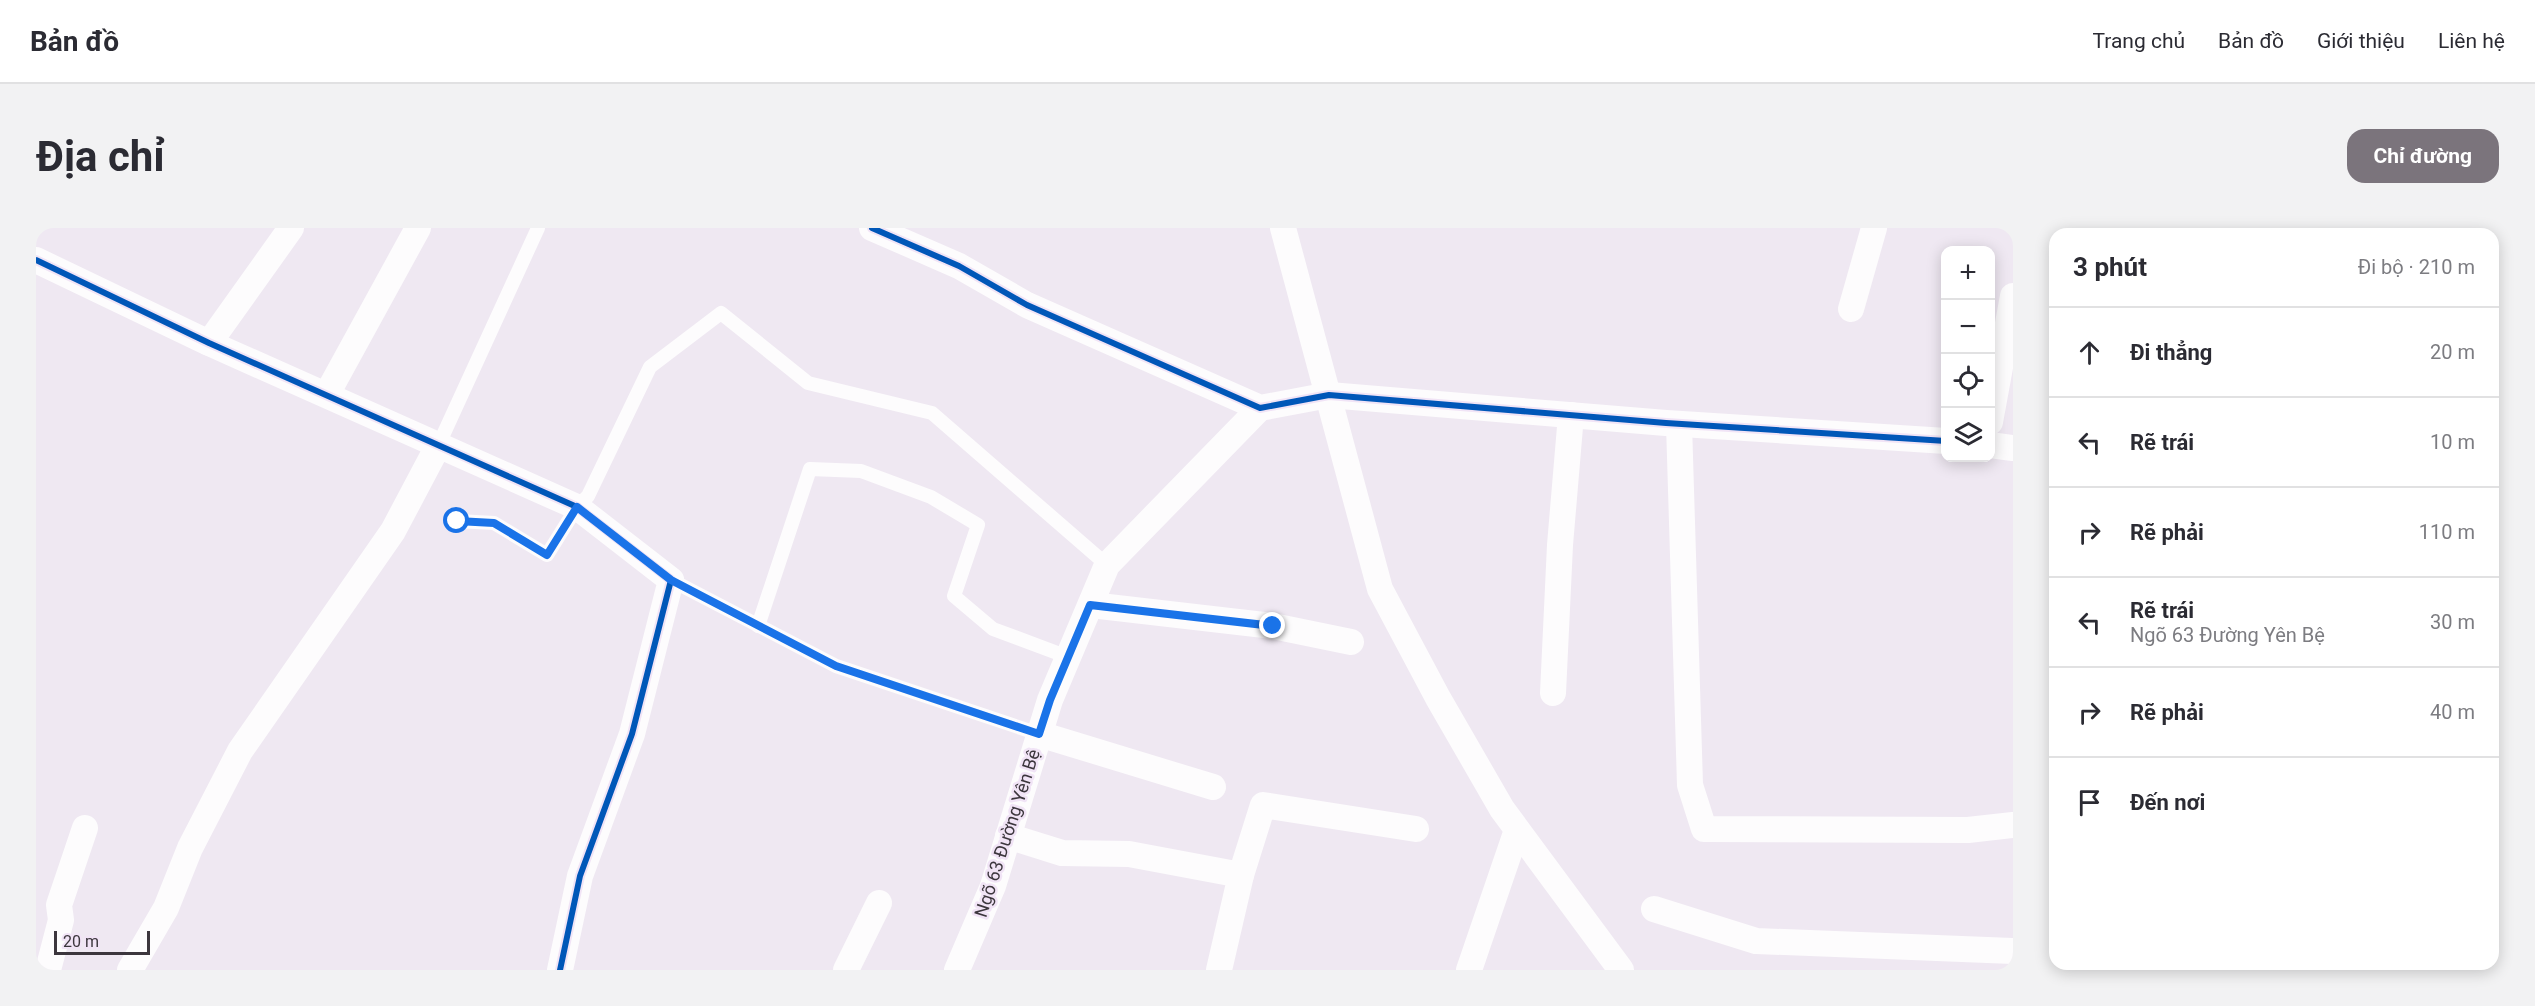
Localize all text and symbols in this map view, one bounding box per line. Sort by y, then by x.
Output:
text: Bản đồ [30,25,119,58]
text: Trang chủ [2092,29,2185,53]
text: Bản đồ [2218,29,2284,53]
text: Giới thiệu [2317,29,2405,53]
text: Liên hệ [2438,29,2505,53]
button: Chỉ đường [2347,129,2499,183]
text: Địa chỉ [36,132,165,181]
map controls [1941,246,1995,462]
button: + [1941,246,1995,300]
text: 3 phút [2073,252,2147,282]
text: Đi bộ · 210 m [2358,255,2475,279]
button: − [1941,300,1995,354]
icon: ahead [2073,336,2106,369]
text: Đi thẳng [2130,340,2212,365]
text: 20 m [2430,340,2475,364]
button: locate [1941,354,1995,408]
button: layers [1941,408,1995,462]
icon: left [2073,426,2106,459]
text: Rẽ trái [2130,430,2194,455]
text: 10 m [2430,430,2475,454]
route start [443,507,469,533]
icon: right [2073,516,2106,549]
text: Rẽ phải [2130,520,2204,545]
text: 110 m [2419,520,2475,544]
text: Rẽ trái [2130,598,2194,623]
icon: left [2073,606,2106,639]
text: 30 m [2430,610,2475,634]
route end [1259,612,1285,638]
text: Ngõ 63 Đường Yên Bệ [2130,623,2325,647]
icon: right [2073,696,2106,729]
text: Rẽ phải [2130,700,2204,725]
text: 40 m [2430,700,2475,724]
street label: Ngõ 63 Đường Yên Bệ [970,746,1044,920]
icon: arrive [2073,786,2106,819]
text: Đến nơi [2130,790,2205,815]
scale bar [54,928,150,956]
text: 20 m [63,932,99,951]

